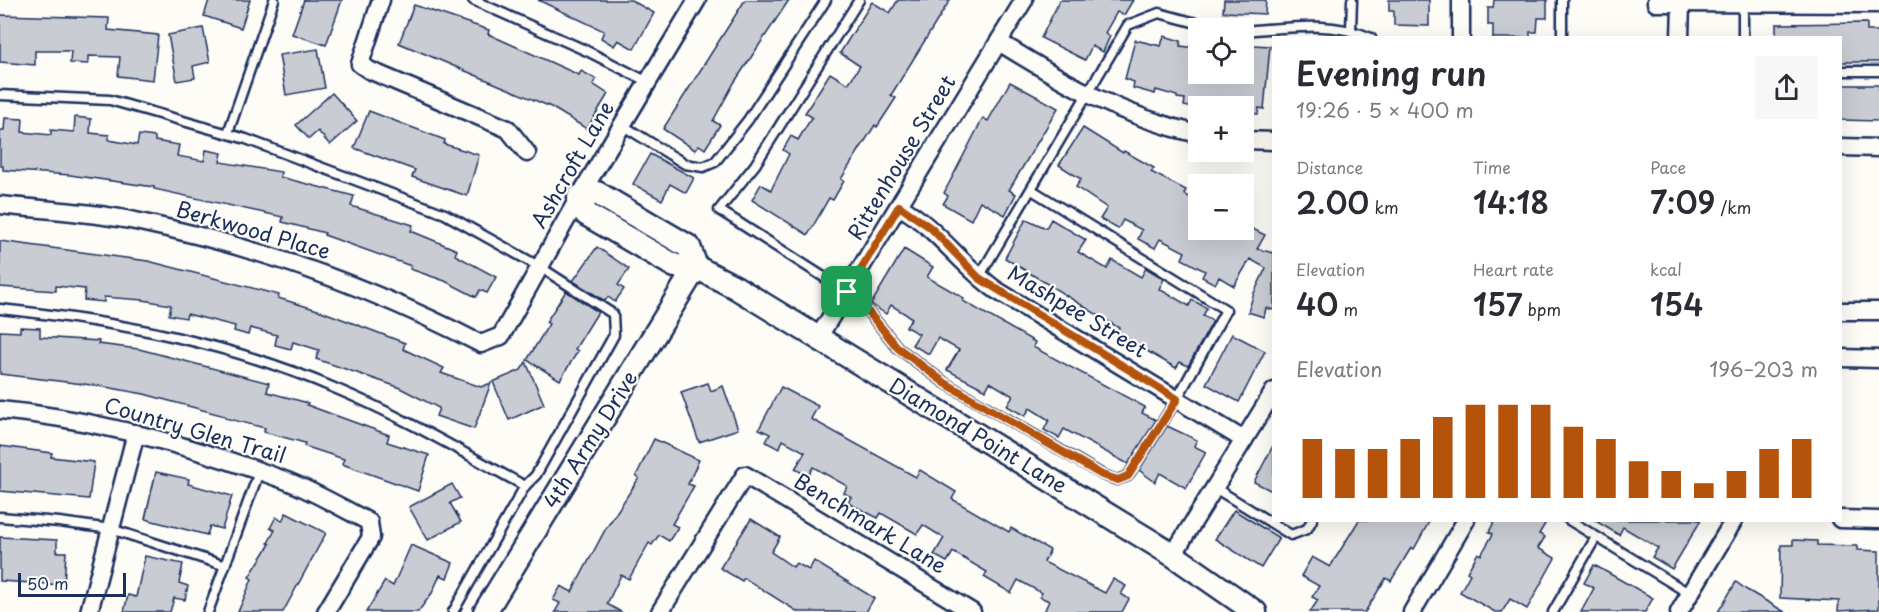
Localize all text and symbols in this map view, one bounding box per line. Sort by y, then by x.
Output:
map controls [1188,18,1254,240]
button: locate [1188,18,1254,84]
text: Evening run [1296,47,1487,97]
button: share [1755,56,1818,119]
street label: Rittenhouse Street [838,68,962,246]
street label: Ashcroft Lane [522,94,621,234]
text: 19:26 · 5 × 400 m [1296,95,1474,125]
button: + [1188,96,1254,162]
text: Distance [1296,155,1363,179]
text: Time [1473,155,1511,179]
text: Pace [1650,155,1686,179]
button: − [1188,174,1254,240]
text: 2.00 [1296,179,1369,224]
text: 14:18 [1473,179,1549,224]
text: 7:09 [1650,179,1715,224]
street label: Berkwood Place [173,192,334,266]
text: km [1369,195,1399,219]
text: /km [1715,195,1751,219]
street label: Mashpee Street [1002,256,1154,365]
text: Elevation [1296,257,1365,281]
text: Heart rate [1473,257,1554,281]
text: kcal [1650,257,1682,281]
pin [821,266,872,317]
icon: arrive [830,275,863,308]
text: 40 [1296,281,1338,326]
text: 157 [1473,281,1523,326]
text: 154 [1650,281,1703,326]
text: m [1338,297,1358,321]
text: bpm [1523,297,1561,321]
text: Elevation [1296,354,1382,384]
text: 196–203 m [1709,354,1818,384]
street label: 4th Army Drive [534,364,644,514]
street label: Diamond Point Lane [884,368,1074,500]
street label: Country Glen Trail [101,388,290,470]
street label: Benchmark Lane [789,464,953,581]
scale bar [18,570,126,598]
text: 50 m [27,571,68,595]

